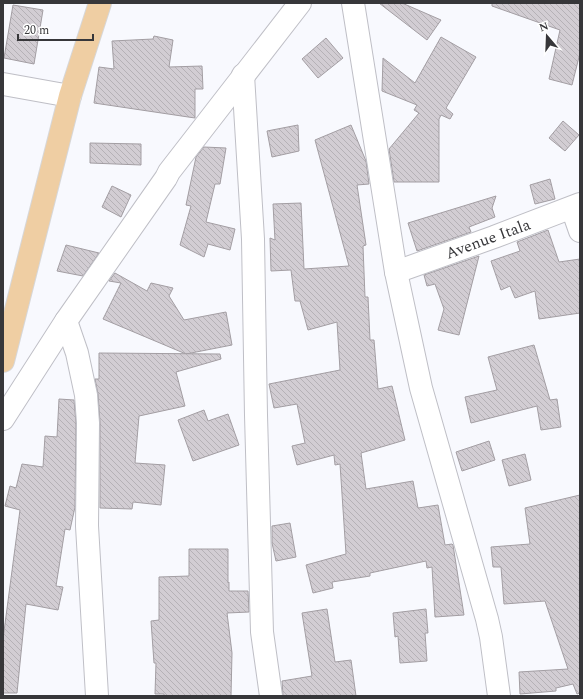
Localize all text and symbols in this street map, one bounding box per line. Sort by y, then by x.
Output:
scale bar [18,16,93,42]
north arrow [527,16,567,56]
text: N [537,18,551,37]
text: 20 m [24,21,49,40]
street label: Avenue Itala [442,212,534,265]

